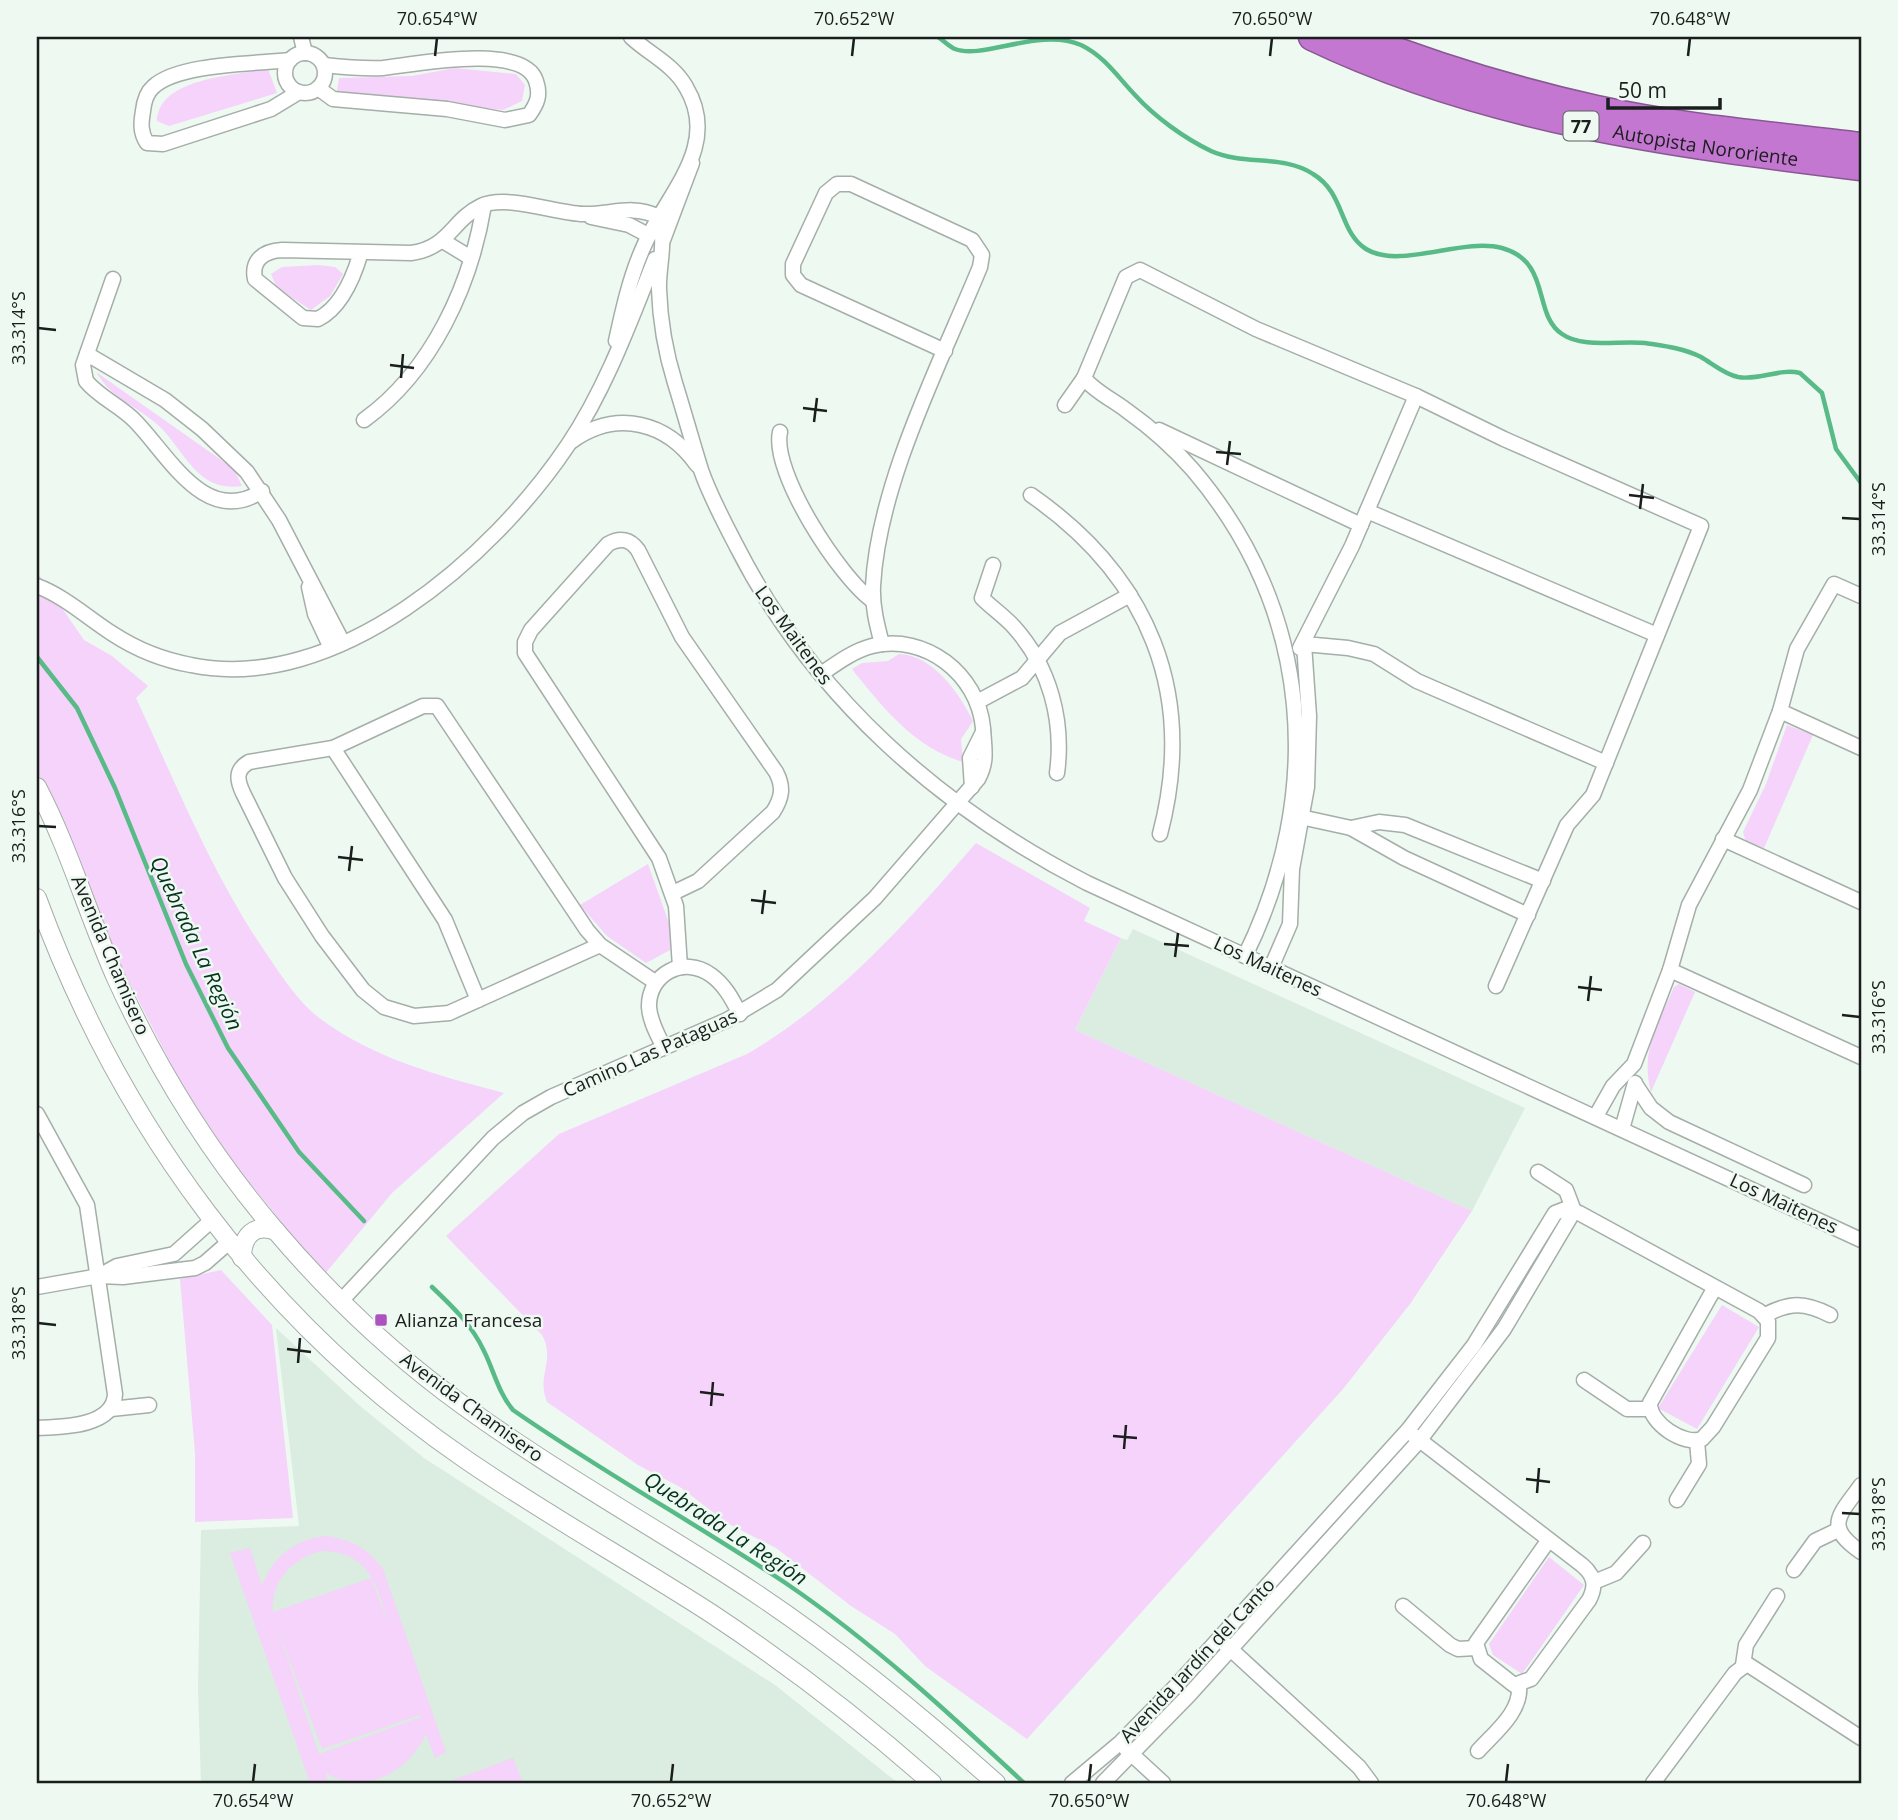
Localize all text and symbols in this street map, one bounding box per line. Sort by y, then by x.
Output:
text: 70.654°W [397,6,478,30]
text: 70.652°W [814,6,895,30]
text: 70.650°W [1232,6,1313,30]
text: 70.648°W [1650,6,1731,30]
scale bar [1608,66,1720,110]
text: 50 m [1618,76,1667,104]
road number: 77 [1564,112,1598,140]
street label: Autopista Nororiente [1611,118,1800,172]
text: 33.314°S [6,291,30,365]
text: 33.314°S [1866,482,1890,556]
street label: Los Maitenes [749,580,839,690]
text: 33.316°S [6,789,30,863]
water label: Quebrada La Región [144,851,250,1035]
street label: Avenida Chamisero [66,871,156,1039]
street label: Los Maitenes [1210,930,1326,1002]
text: 33.316°S [1866,980,1890,1054]
street label: Camino Las Pataguas [559,1003,741,1103]
street label: Los Maitenes [1726,1167,1842,1239]
text: 33.318°S [6,1286,30,1360]
place label: Alianza Francesa [395,1307,542,1333]
marker: Alianza Francesa [373,1312,389,1328]
street label: Avenida Chamisero [395,1346,549,1468]
water label: Quebrada La Región [639,1465,813,1591]
text: 33.318°S [1866,1477,1890,1551]
street label: Avenida Jardín del Canto [1114,1572,1280,1748]
text: 70.654°W [213,1788,294,1812]
text: 70.652°W [631,1788,712,1812]
text: 70.650°W [1049,1788,1130,1812]
text: 70.648°W [1466,1788,1547,1812]

